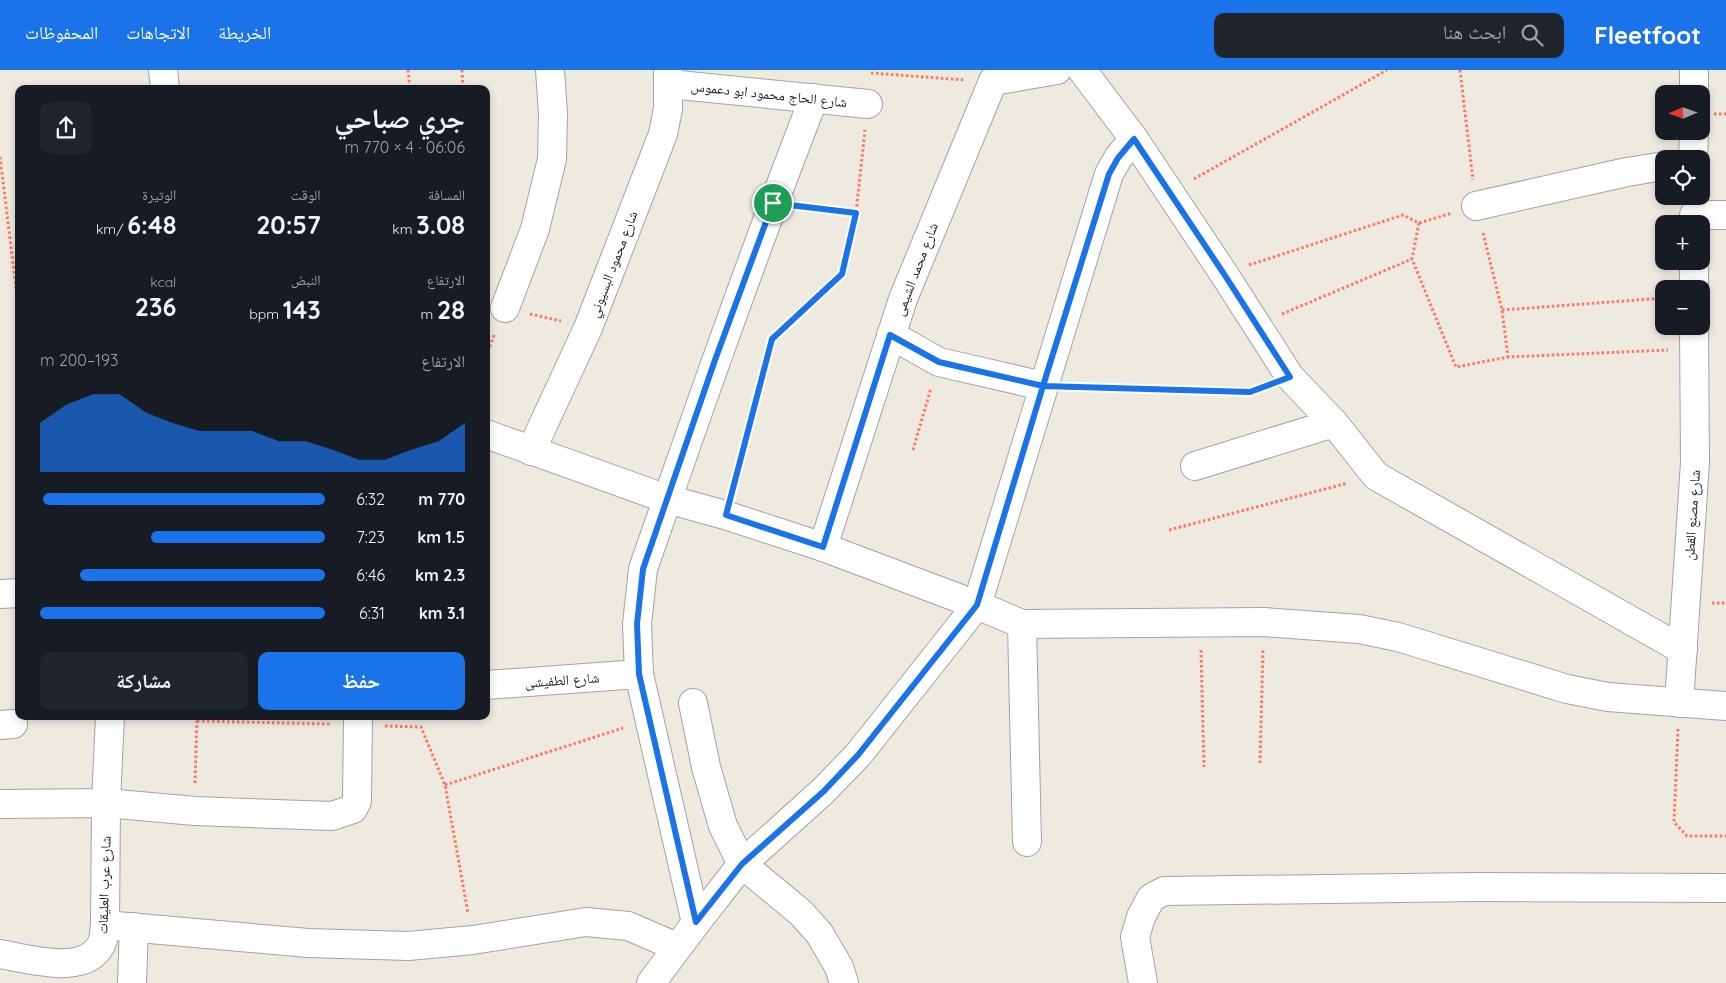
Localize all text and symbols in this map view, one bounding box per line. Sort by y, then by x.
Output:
search box [1214,13,1564,58]
text: ابحث هنا [1443,20,1506,44]
text: Fleetfoot [1594,20,1701,50]
text: المحفوظات [25,21,98,44]
text: الاتجاهات [126,21,190,44]
text: الخريطة [218,21,271,44]
icon: search [1518,21,1546,49]
street label: شارع الحاج محمود ابو دعموس [690,77,848,112]
north arrow [1655,85,1710,140]
map controls [1655,85,1710,335]
text: جري صباحي [334,100,465,135]
button: share [40,102,92,154]
text: 06:06 · 4 × 770 m [344,137,465,157]
button: locate [1655,150,1710,205]
pin [752,182,794,224]
text: الوتيرة [142,186,176,204]
text: الوقت [291,186,321,204]
text: المسافة [428,186,465,204]
icon: arrive [759,189,787,217]
street label: شارع محمود البسيوني [584,208,644,321]
text: 6:48 [127,209,176,240]
text: 20:57 [256,209,321,240]
text: 3.08 [416,209,465,240]
button: + [1655,215,1710,270]
text: /km [96,220,127,238]
text: km [392,220,416,238]
street label: شارع محمد الشيمى [890,220,943,319]
text: النبض [291,271,321,289]
text: الارتفاع [427,271,465,289]
text: kcal [150,273,176,291]
button: − [1655,280,1710,335]
text: 236 [135,291,176,322]
text: 143 [283,294,321,325]
text: 28 [437,294,465,325]
text: bpm [249,305,283,323]
text: m [420,305,437,323]
text: 193–200 m [40,350,118,370]
text: الارتفاع [421,351,465,371]
street label: شارع مصنع القطن [1680,469,1705,561]
text: 6:32 [356,489,385,509]
text: 770 m [418,489,465,509]
text: 7:23 [357,527,385,547]
text: 1.5 km [417,527,465,547]
text: 6:46 [356,565,385,585]
text: 2.3 km [415,565,465,585]
text: 6:31 [359,603,385,623]
text: 3.1 km [419,603,465,623]
button: مشاركة [40,652,248,710]
button: حفظ [258,652,465,710]
street label: شارع الطفيشى [524,668,600,693]
street label: شارع عرب العليقات [93,836,116,934]

